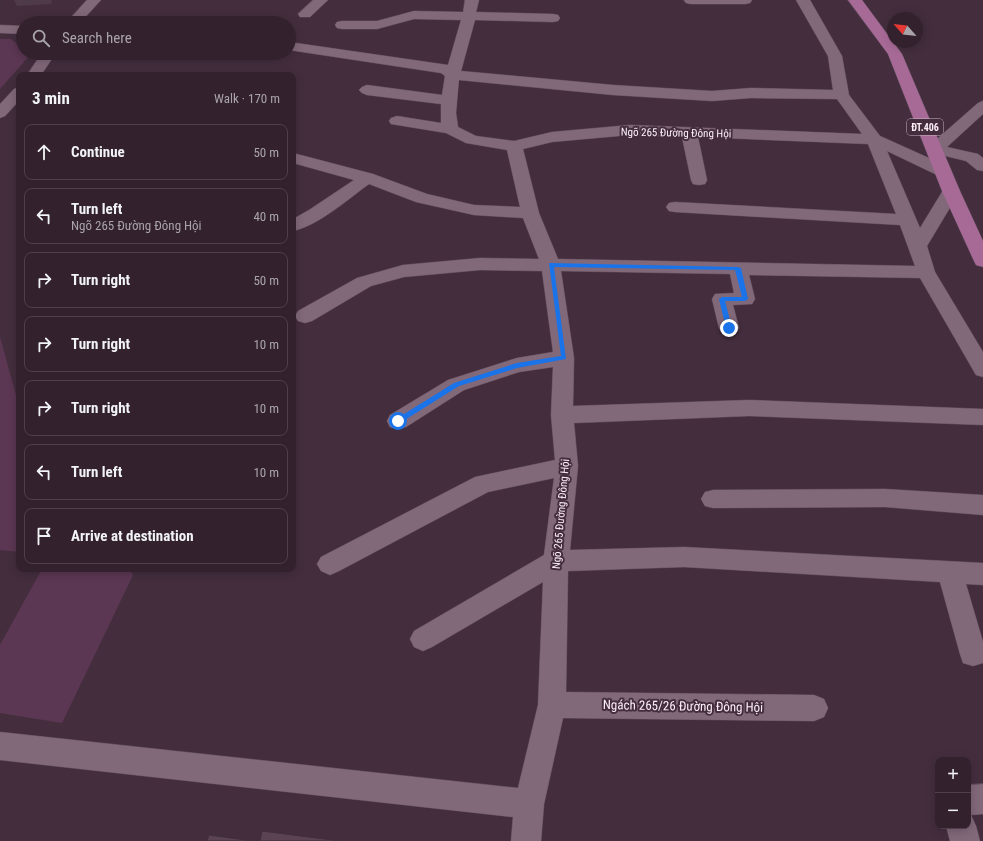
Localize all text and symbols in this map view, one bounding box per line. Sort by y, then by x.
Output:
north arrow [887,12,923,48]
search box [16,16,296,60]
icon: search [30,27,52,49]
text: Search here [62,29,132,47]
text: 3 min [32,88,70,108]
text: Walk · 170 m [214,91,280,106]
road number: ĐT.406 [907,119,943,135]
street label: Ngõ 265 Đường Đông Hội [621,126,731,140]
icon: ahead [33,141,55,163]
text: Continue [71,143,125,161]
text: 50 m [253,145,279,160]
text: Turn left [71,200,122,218]
icon: left [33,205,55,227]
text: 40 m [253,209,279,224]
text: Ngõ 265 Đường Đông Hội [71,218,202,233]
icon: right [33,269,55,291]
text: Turn right [71,271,130,289]
text: 50 m [253,273,279,288]
route end [720,319,738,337]
icon: right [33,333,55,355]
text: Turn right [71,335,130,353]
text: 10 m [253,337,279,352]
icon: right [33,397,55,419]
text: Turn right [71,399,130,417]
text: 10 m [253,401,279,416]
route start [389,412,407,430]
street label: Ngõ 265 Đường Đông Hội [550,458,572,570]
icon: left [33,461,55,483]
text: Turn left [71,463,122,481]
text: 10 m [253,465,279,480]
icon: arrive [33,525,55,547]
text: Arrive at destination [71,527,194,545]
street label: Ngách 265/26 Đường Đông Hội [603,697,763,715]
map controls [935,757,971,829]
button: + [935,757,971,793]
button: − [935,793,971,829]

